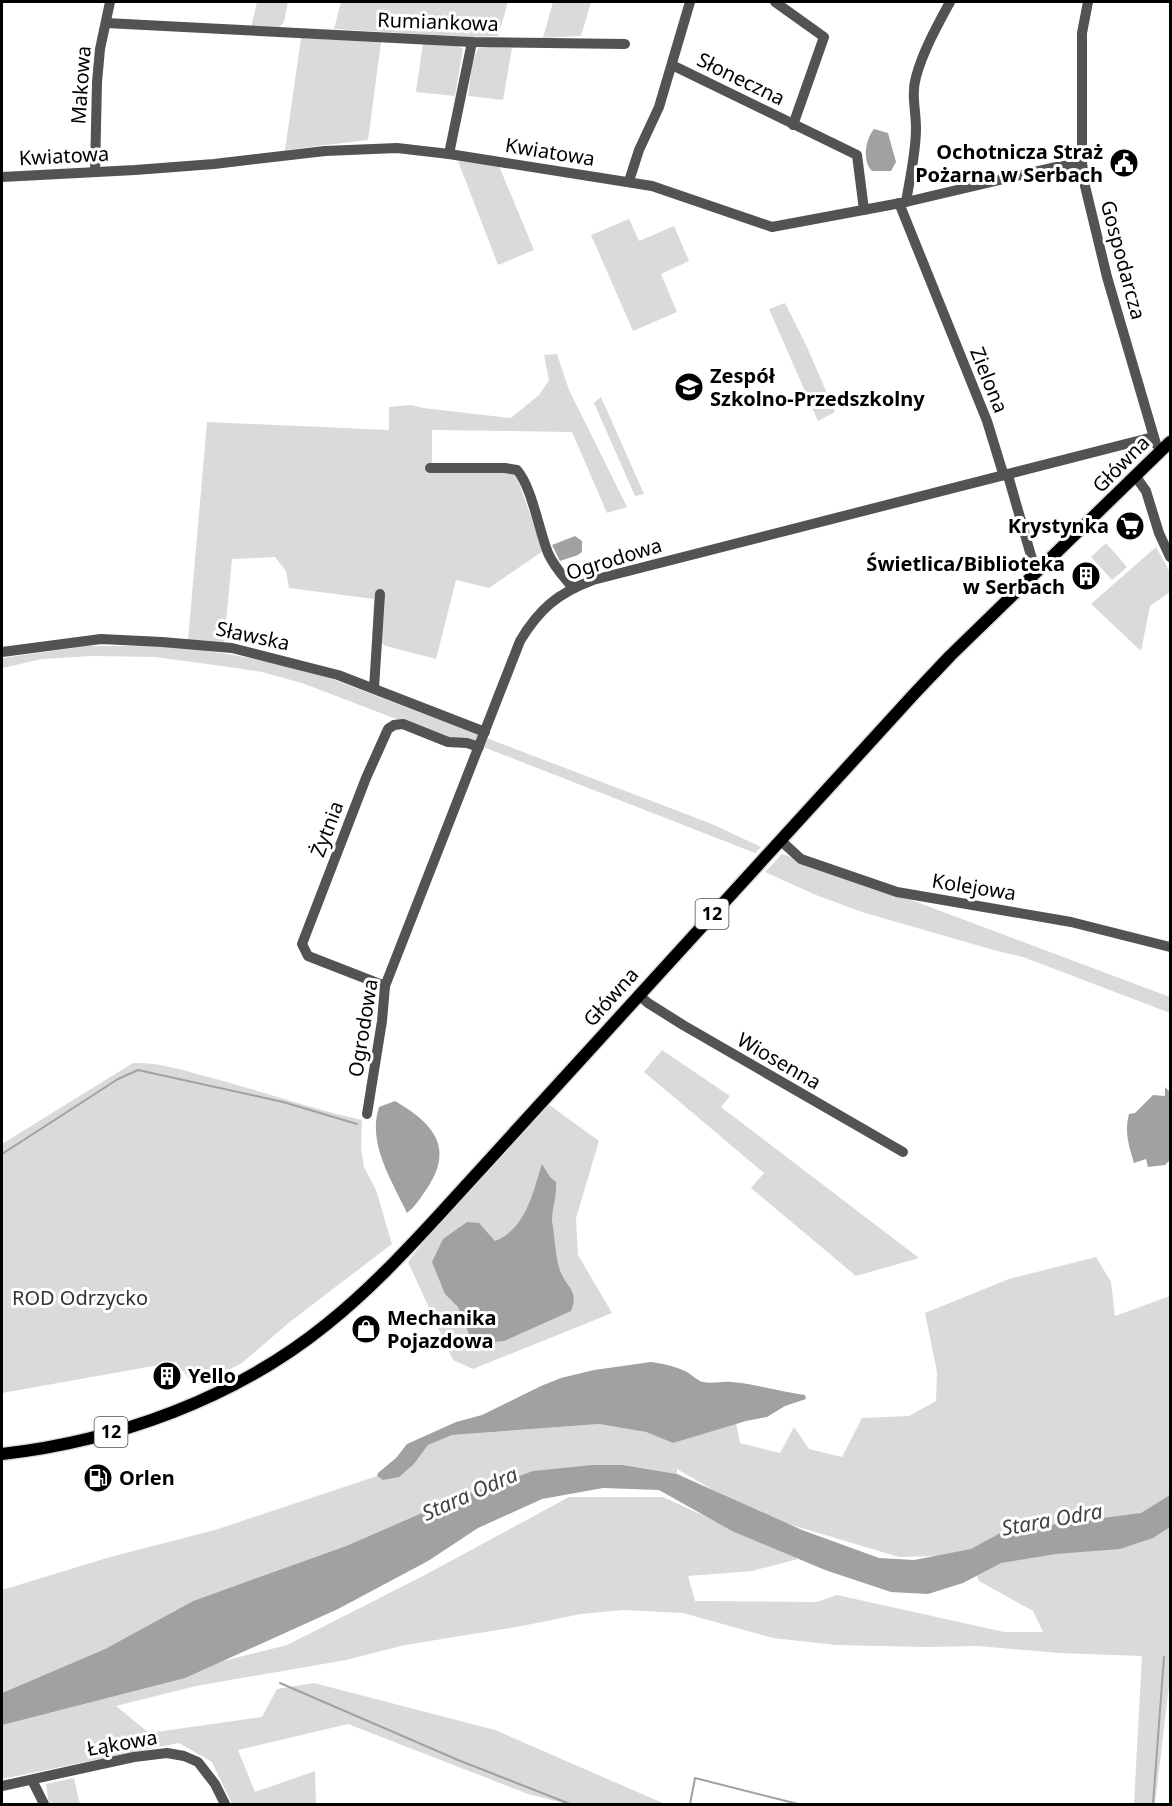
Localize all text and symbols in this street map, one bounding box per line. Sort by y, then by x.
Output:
street label: Rumiankowa [377,6,499,37]
street label: Makowa [64,45,97,125]
street label: Słoneczna [693,46,790,111]
street label: Kwiatowa [503,131,597,172]
place label: Ochotnicza Straż Pożarna w Serbach [915,138,1103,188]
street label: Kwiatowa [18,140,110,171]
public building icon: Ochotnicza Straż Pożarna w Serbach [1108,147,1140,179]
street label: Gospodarcza [1095,197,1152,322]
street label: Zielona [964,343,1015,417]
place label: Zespół Szkolno-Przedszkolny [710,362,925,412]
school or university icon: Zespół Szkolno-Przedszkolny [673,371,705,403]
street label: Główna [1086,429,1155,498]
supermarket icon: Krystynka [1114,510,1146,542]
place label: Krystynka [1008,512,1109,539]
street label: Ogrodowa [563,531,665,586]
place label: Świetlica/Biblioteka w Serbach [866,550,1065,600]
building icon: Świetlica/Biblioteka w Serbach [1070,560,1102,592]
street label: Sławska [214,615,292,656]
street label: Żytnia [304,797,349,861]
street label: Kolejowa [930,867,1018,906]
road number: 12 [696,899,728,929]
street label: Główna [577,961,644,1032]
street label: Ogrodowa [341,977,384,1079]
street label: Wiosenna [732,1026,826,1095]
park label: ROD Odrzycko [12,1284,148,1311]
place label: Mechanika Pojazdowa [387,1304,496,1354]
shop icon: Mechanika Pojazdowa [350,1313,382,1345]
building icon: Yello [151,1360,183,1392]
place label: Yello [188,1362,236,1389]
road number: 12 [94,1417,128,1447]
water label: Stara Odra [417,1460,522,1527]
fuel station icon: Orlen [82,1462,114,1494]
place label: Orlen [119,1464,175,1491]
water label: Stara Odra [999,1496,1105,1542]
street label: Łąkowa [85,1723,159,1762]

